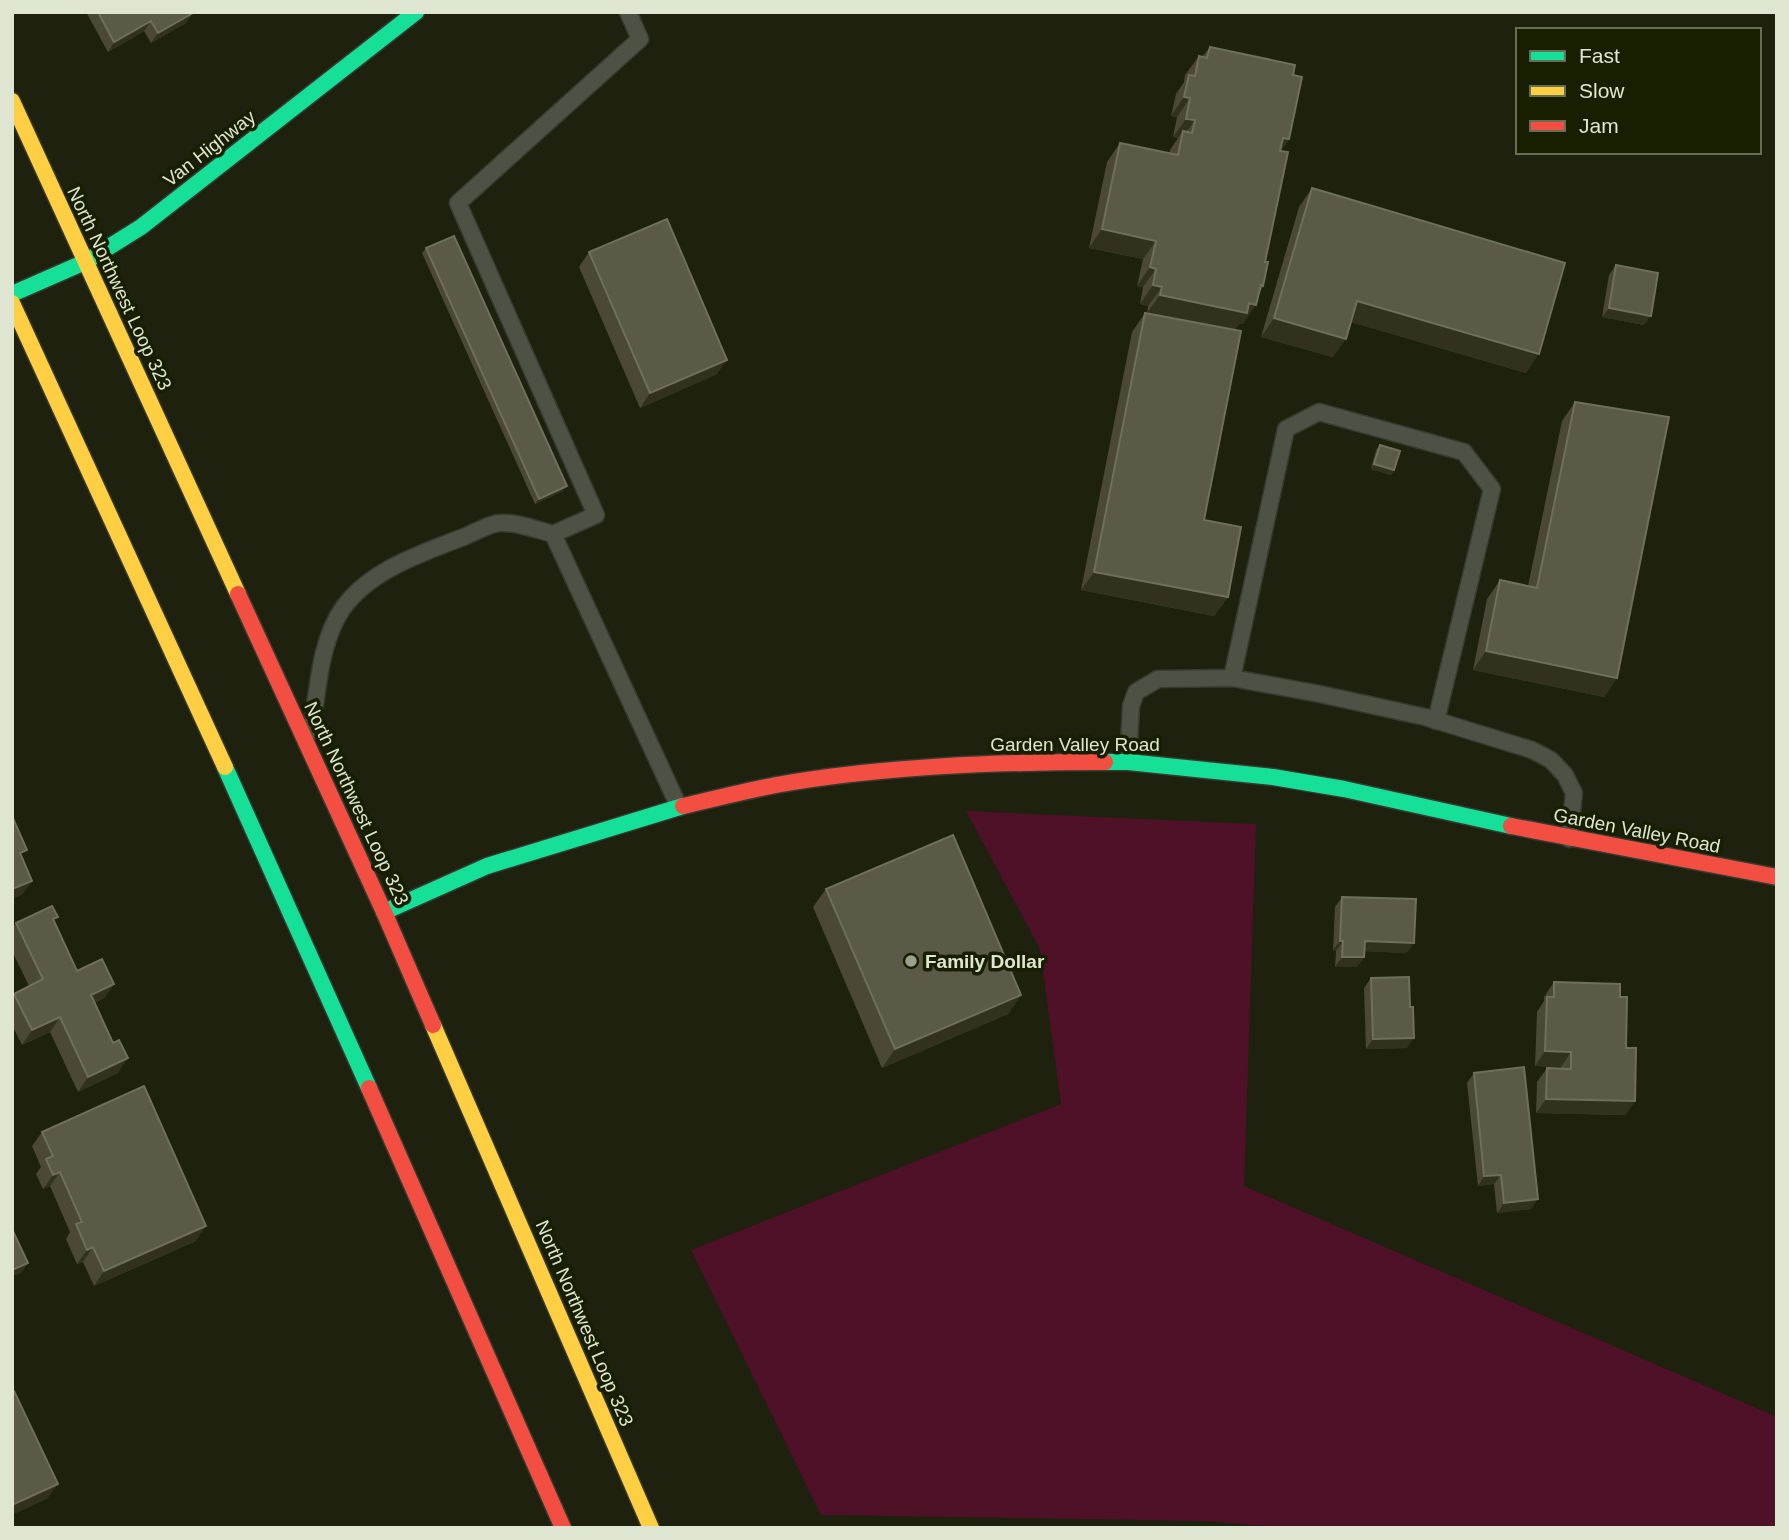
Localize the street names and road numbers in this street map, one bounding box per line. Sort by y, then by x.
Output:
street label: Van Highway [159,106,260,191]
street label: North Northwest Loop 323 [63,183,176,393]
street label: North Northwest Loop 323 [300,698,413,908]
street label: Garden Valley Road [990,734,1160,755]
street label: Garden Valley Road [1552,804,1722,857]
street label: North Northwest Loop 323 [532,1217,638,1429]

